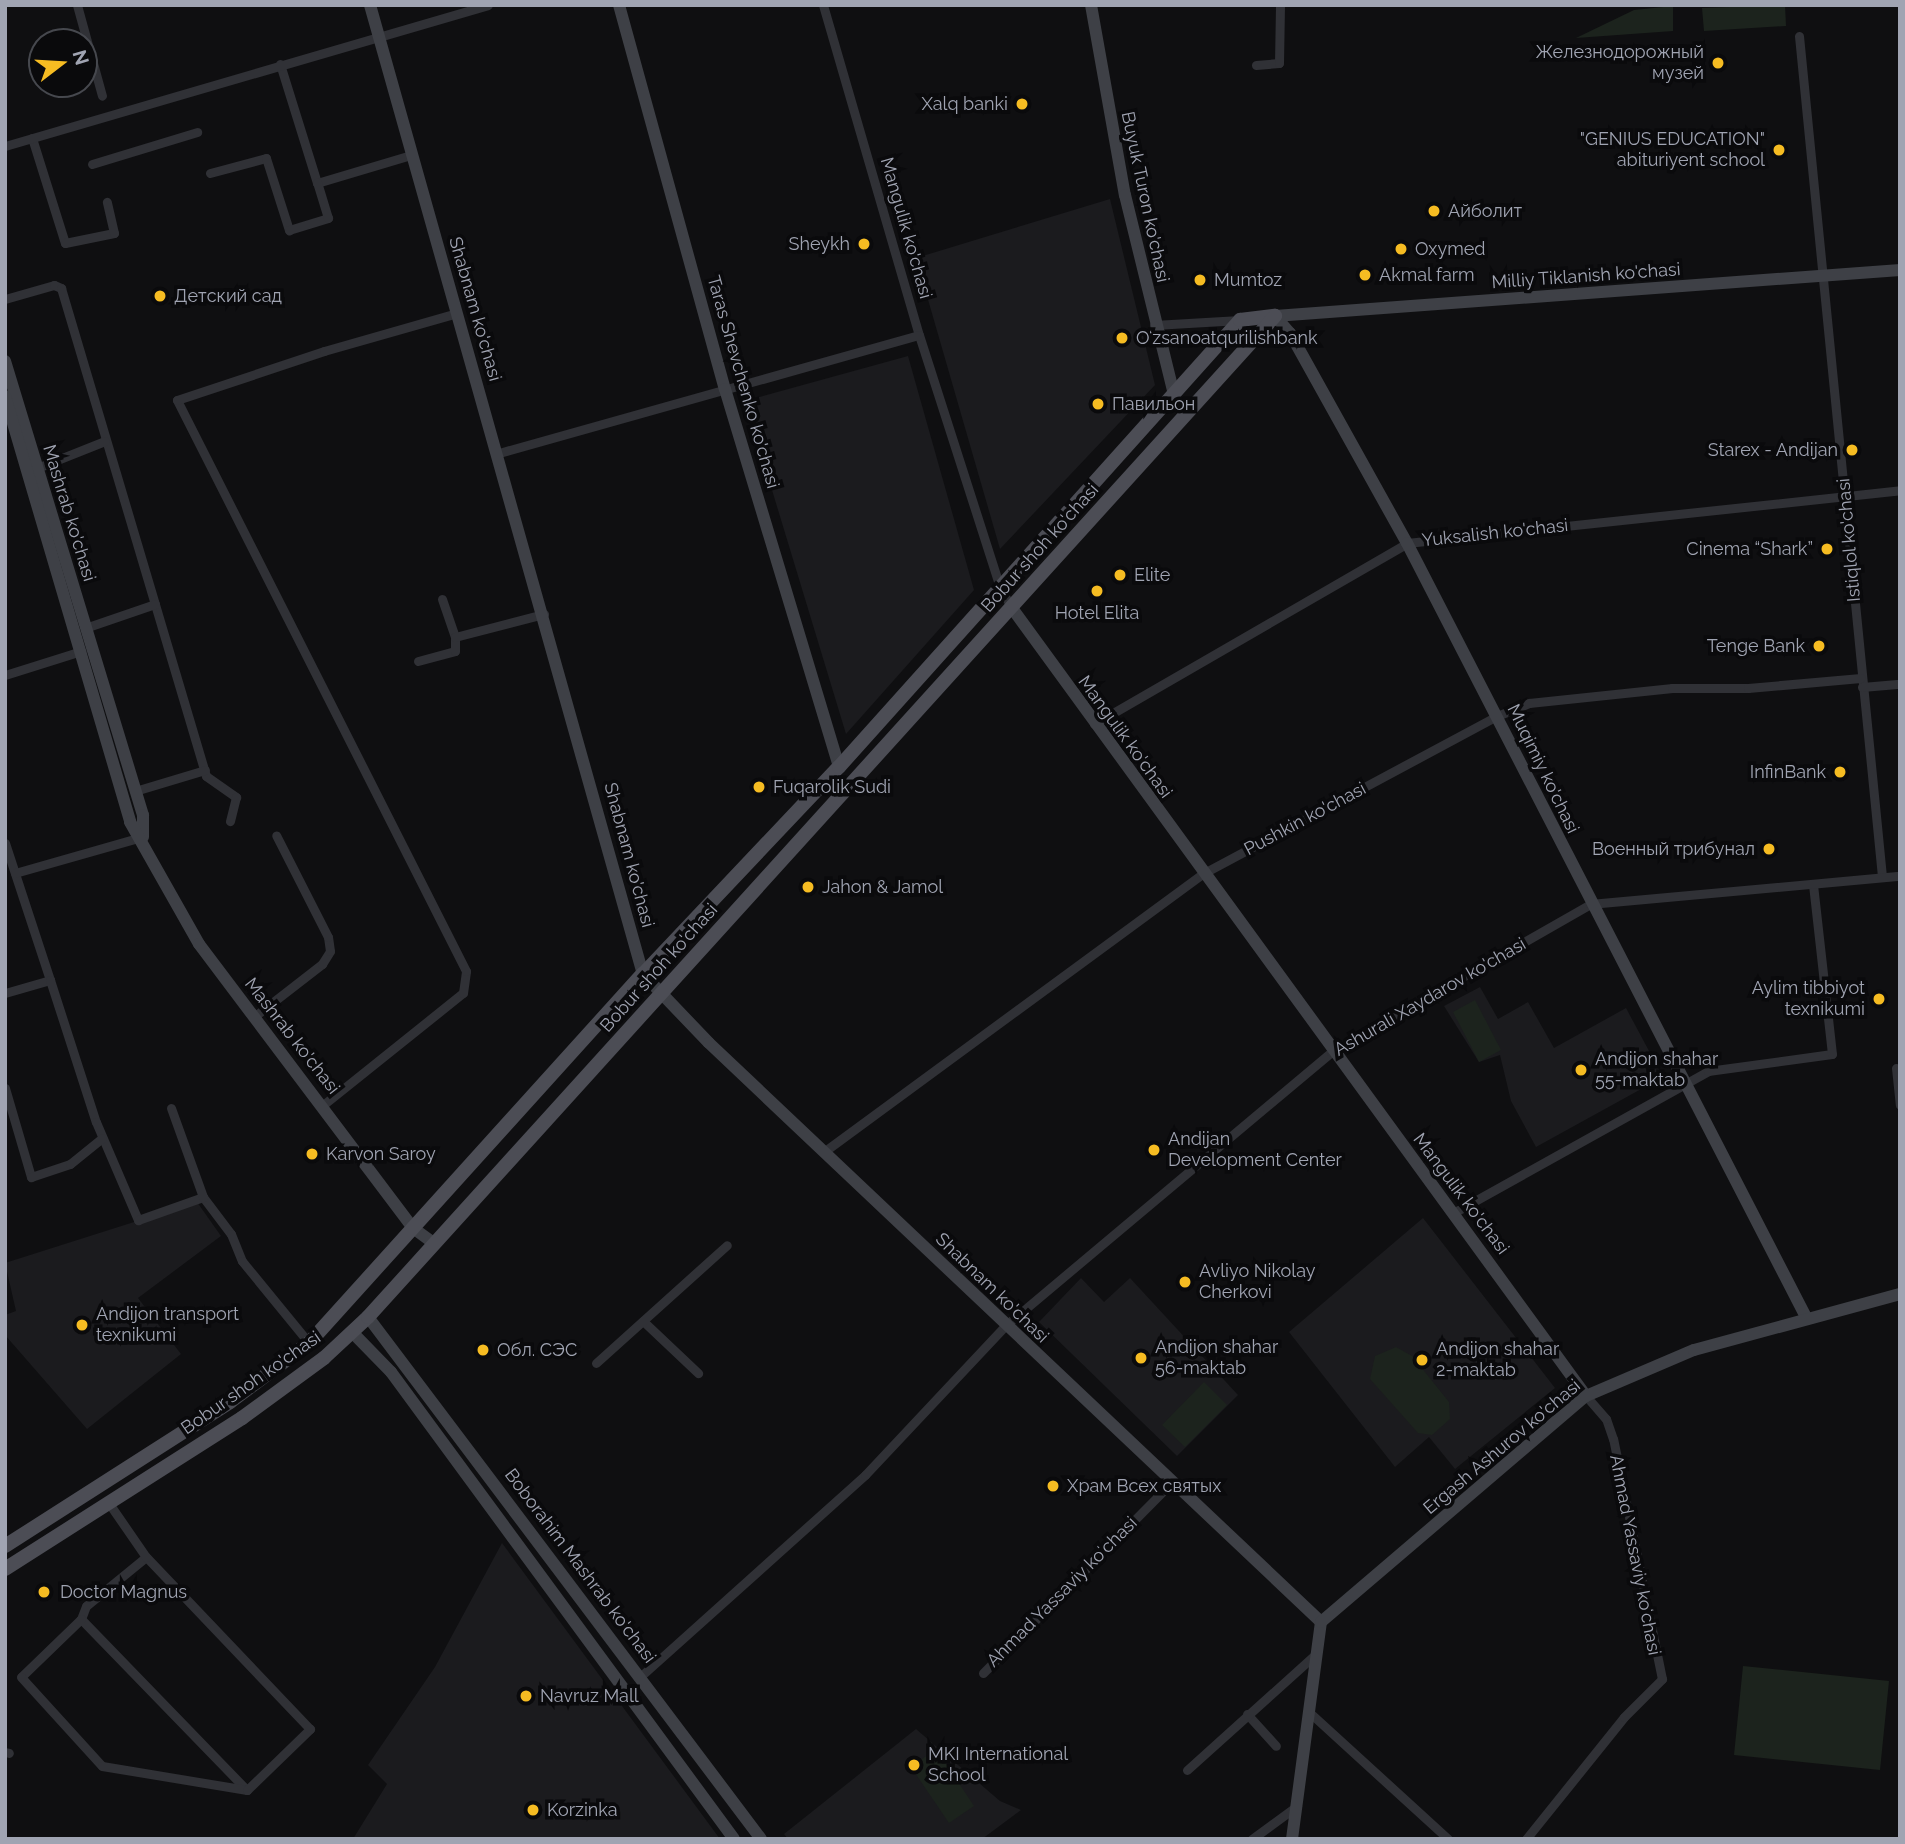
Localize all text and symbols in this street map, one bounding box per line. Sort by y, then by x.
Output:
north arrow [28,28,98,98]
place label: Железнодорожный музей [1535,42,1704,84]
text: N [69,47,94,68]
marker: Железнодорожный музей [1710,55,1726,71]
place label: Xalq banki [921,93,1008,115]
marker: Xalq banki [1014,96,1030,112]
street label: Buyuk Turon ko'chasi [1116,109,1174,285]
place label: "GENIUS EDUCATION" abituriyent school [1580,129,1765,172]
marker: "GENIUS EDUCATION" abituriyent school [1771,142,1787,158]
street label: Mangulik ko'chasi [875,155,937,301]
place label: Айболит [1448,200,1522,222]
marker: Айболит [1426,203,1442,219]
place label: Sheykh [788,233,850,255]
street label: Shabnam ko'chasi [444,234,506,384]
marker: Sheykh [856,236,872,252]
place label: Oxymed [1415,238,1485,260]
marker: Oxymed [1393,241,1409,257]
street label: Milliy Tiklanish ko'chasi [1490,259,1682,293]
place label: Akmal farm [1379,264,1475,286]
marker: Akmal farm [1357,267,1373,283]
place label: Mumtoz [1214,269,1282,291]
marker: Mumtoz [1192,272,1208,288]
street label: Taras Shevchenko ko'chasi [702,273,784,491]
place label: Детский сад [174,285,282,307]
marker: Детский сад [152,288,168,304]
place label: Oʻzsanoatqurilishbank [1136,327,1317,349]
marker: Oʻzsanoatqurilishbank [1114,330,1130,346]
place label: Павильон [1112,393,1195,415]
marker: Павильон [1090,396,1106,412]
place label: Starex - Andijan [1707,439,1838,461]
street label: Mashrab ko'chasi [38,442,100,584]
marker: Starex - Andijan [1844,442,1860,458]
street label: Istiqlol ko'chasi [1833,477,1865,603]
street label: Bobur shoh ko'chasi [977,479,1103,617]
street label: Yuksalish ko'chasi [1421,515,1569,551]
place label: Cinema “Shark” [1686,538,1813,560]
marker: Cinema “Shark” [1819,541,1835,557]
place label: Elite [1134,564,1170,586]
marker: Elite [1112,567,1128,583]
marker: Hotel Elita [1089,583,1105,599]
place label: Hotel Elita [1054,602,1140,624]
place label: Tenge Bank [1707,635,1805,657]
marker: Tenge Bank [1811,638,1827,654]
street label: Mangulik ko'chasi [1073,672,1177,802]
street label: Muqimiy ko'chasi [1502,701,1584,837]
place label: InfinBank [1750,761,1826,783]
marker: InfinBank [1832,764,1848,780]
place label: Fuqarolik Sudi [773,776,891,798]
street label: Pushkin ko'chasi [1240,778,1370,860]
marker: Fuqarolik Sudi [751,779,767,795]
street label: Shabnam ko'chasi [599,780,659,930]
place label: Военный трибунал [1592,838,1755,860]
marker: Военный трибунал [1761,841,1777,857]
place label: Jahon & Jamol [822,876,944,898]
marker: Jahon & Jamol [800,879,816,895]
street label: Bobur shoh ko'chasi [596,899,722,1037]
street label: Ashurali Xaydarov ko'chasi [1330,933,1530,1061]
street label: Mashrab ko'chasi [240,974,344,1098]
place label: Aylim tibbiyot texnikumi [1752,978,1865,1020]
marker: Aylim tibbiyot texnikumi [1871,991,1887,1007]
place label: Andijon shahar 55-maktab [1595,1049,1718,1092]
marker: Andijon shahar 55-maktab [1573,1062,1589,1078]
place label: Andijan Development Center [1168,1129,1342,1172]
street label: Mangulik ko'chasi [1408,1129,1514,1259]
marker: Andijan Development Center [1146,1142,1162,1158]
place label: Karvon Saroy [326,1143,436,1165]
marker: Karvon Saroy [304,1146,320,1162]
street label: Shabnam ko'chasi [931,1228,1053,1348]
place label: Avliyo Nikolay Cherkovi [1199,1261,1315,1304]
marker: Avliyo Nikolay Cherkovi [1177,1274,1193,1290]
place label: Andijon transport texnikumi [96,1304,239,1346]
marker: Andijon transport texnikumi [74,1317,90,1333]
street label: Bobur shoh ko'chasi [177,1327,325,1439]
place label: Andijon shahar 56-maktab [1155,1337,1278,1380]
place label: Обл. СЭС [497,1339,577,1361]
place label: Andijon shahar 2-maktab [1436,1339,1559,1382]
marker: Обл. СЭС [475,1342,491,1358]
marker: Andijon shahar 56-maktab [1133,1350,1149,1366]
marker: Andijon shahar 2-maktab [1414,1352,1430,1368]
street label: Ergash Ashurov ko'chasi [1419,1375,1585,1519]
street label: Ahmad Yassaviy koʻchasi [1605,1452,1665,1658]
street label: Boborahim Mashrab ko'chasi [500,1465,660,1667]
place label: Храм Всех святых [1067,1475,1221,1497]
marker: Храм Всех святых [1045,1478,1061,1494]
street label: Ahmad Yassaviy koʻchasi [982,1512,1142,1672]
place label: Doctor Magnus [60,1581,187,1603]
marker: Doctor Magnus [34,1582,54,1602]
place label: Navruz Mall [540,1685,639,1707]
marker: Navruz Mall [518,1688,534,1704]
place label: MKI International School [928,1744,1068,1786]
marker: MKI International School [906,1757,922,1773]
place label: Korzinka [547,1799,618,1821]
marker: Korzinka [525,1802,541,1818]

